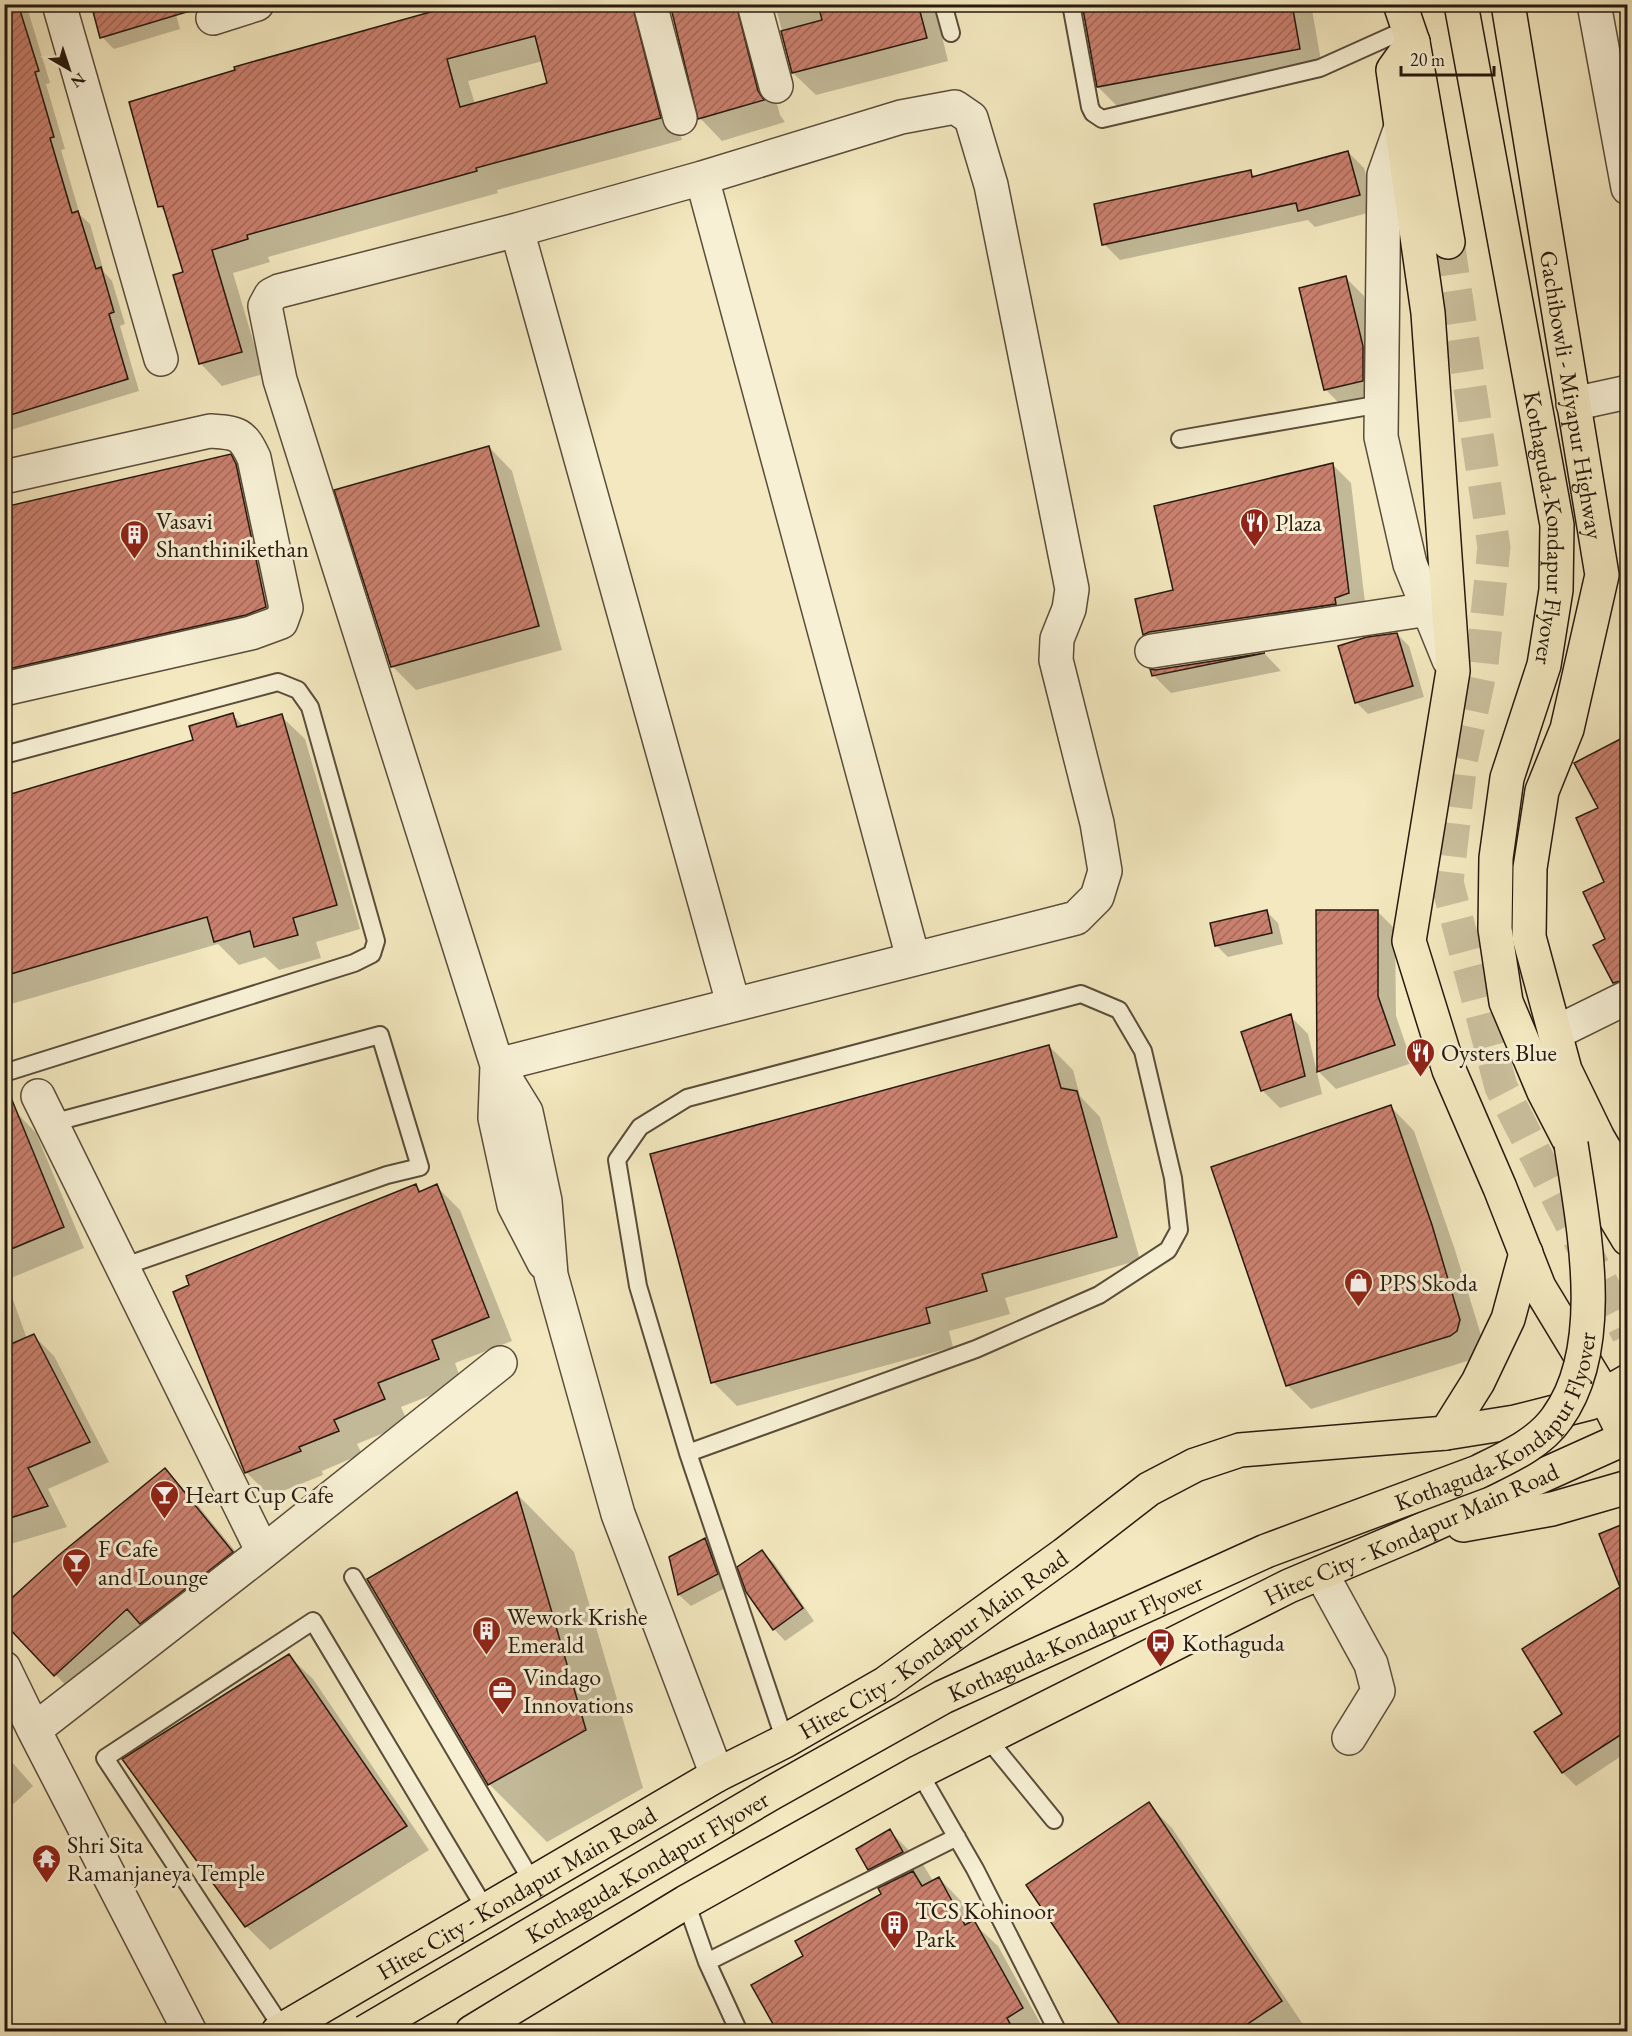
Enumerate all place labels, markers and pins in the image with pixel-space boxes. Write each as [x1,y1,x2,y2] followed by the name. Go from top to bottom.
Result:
[156,505,309,564] place label: Vasavi Shanthinikethan
[1238,506,1270,548] restaurant icon: Plaza
[1275,507,1322,538] place label: Plaza
[119,518,151,560] building icon: Vasavi Shanthinikethan
[1404,1036,1436,1078] restaurant icon: Oysters Blue
[1441,1037,1557,1068] place label: Oysters Blue
[1342,1266,1374,1308] shop icon: PPS Skoda
[1379,1267,1478,1298] place label: PPS Skoda
[148,1478,180,1520] bar icon: Heart Cup Cafe
[185,1479,334,1510] place label: Heart Cup Cafe
[98,1533,208,1592] place label: F Cafe and Lounge
[61,1546,93,1588] bar icon: F Cafe and Lounge
[507,1601,647,1660] place label: Wework Krishe Emerald
[470,1614,502,1656] building icon: Wework Krishe Emerald
[1145,1626,1177,1668] bus stop icon: Kothaguda
[1182,1627,1285,1658] place label: Kothaguda
[523,1661,633,1720] place label: Vindago Innovations
[486,1674,518,1716] office icon: Vindago Innovations
[67,1829,265,1888] place label: Shri Sita Ramanjaneya Temple
[30,1842,62,1884] temple icon: Shri Sita Ramanjaneya Temple
[915,1895,1054,1954] place label: TCS Kohinoor Park
[878,1908,910,1950] building icon: TCS Kohinoor Park

